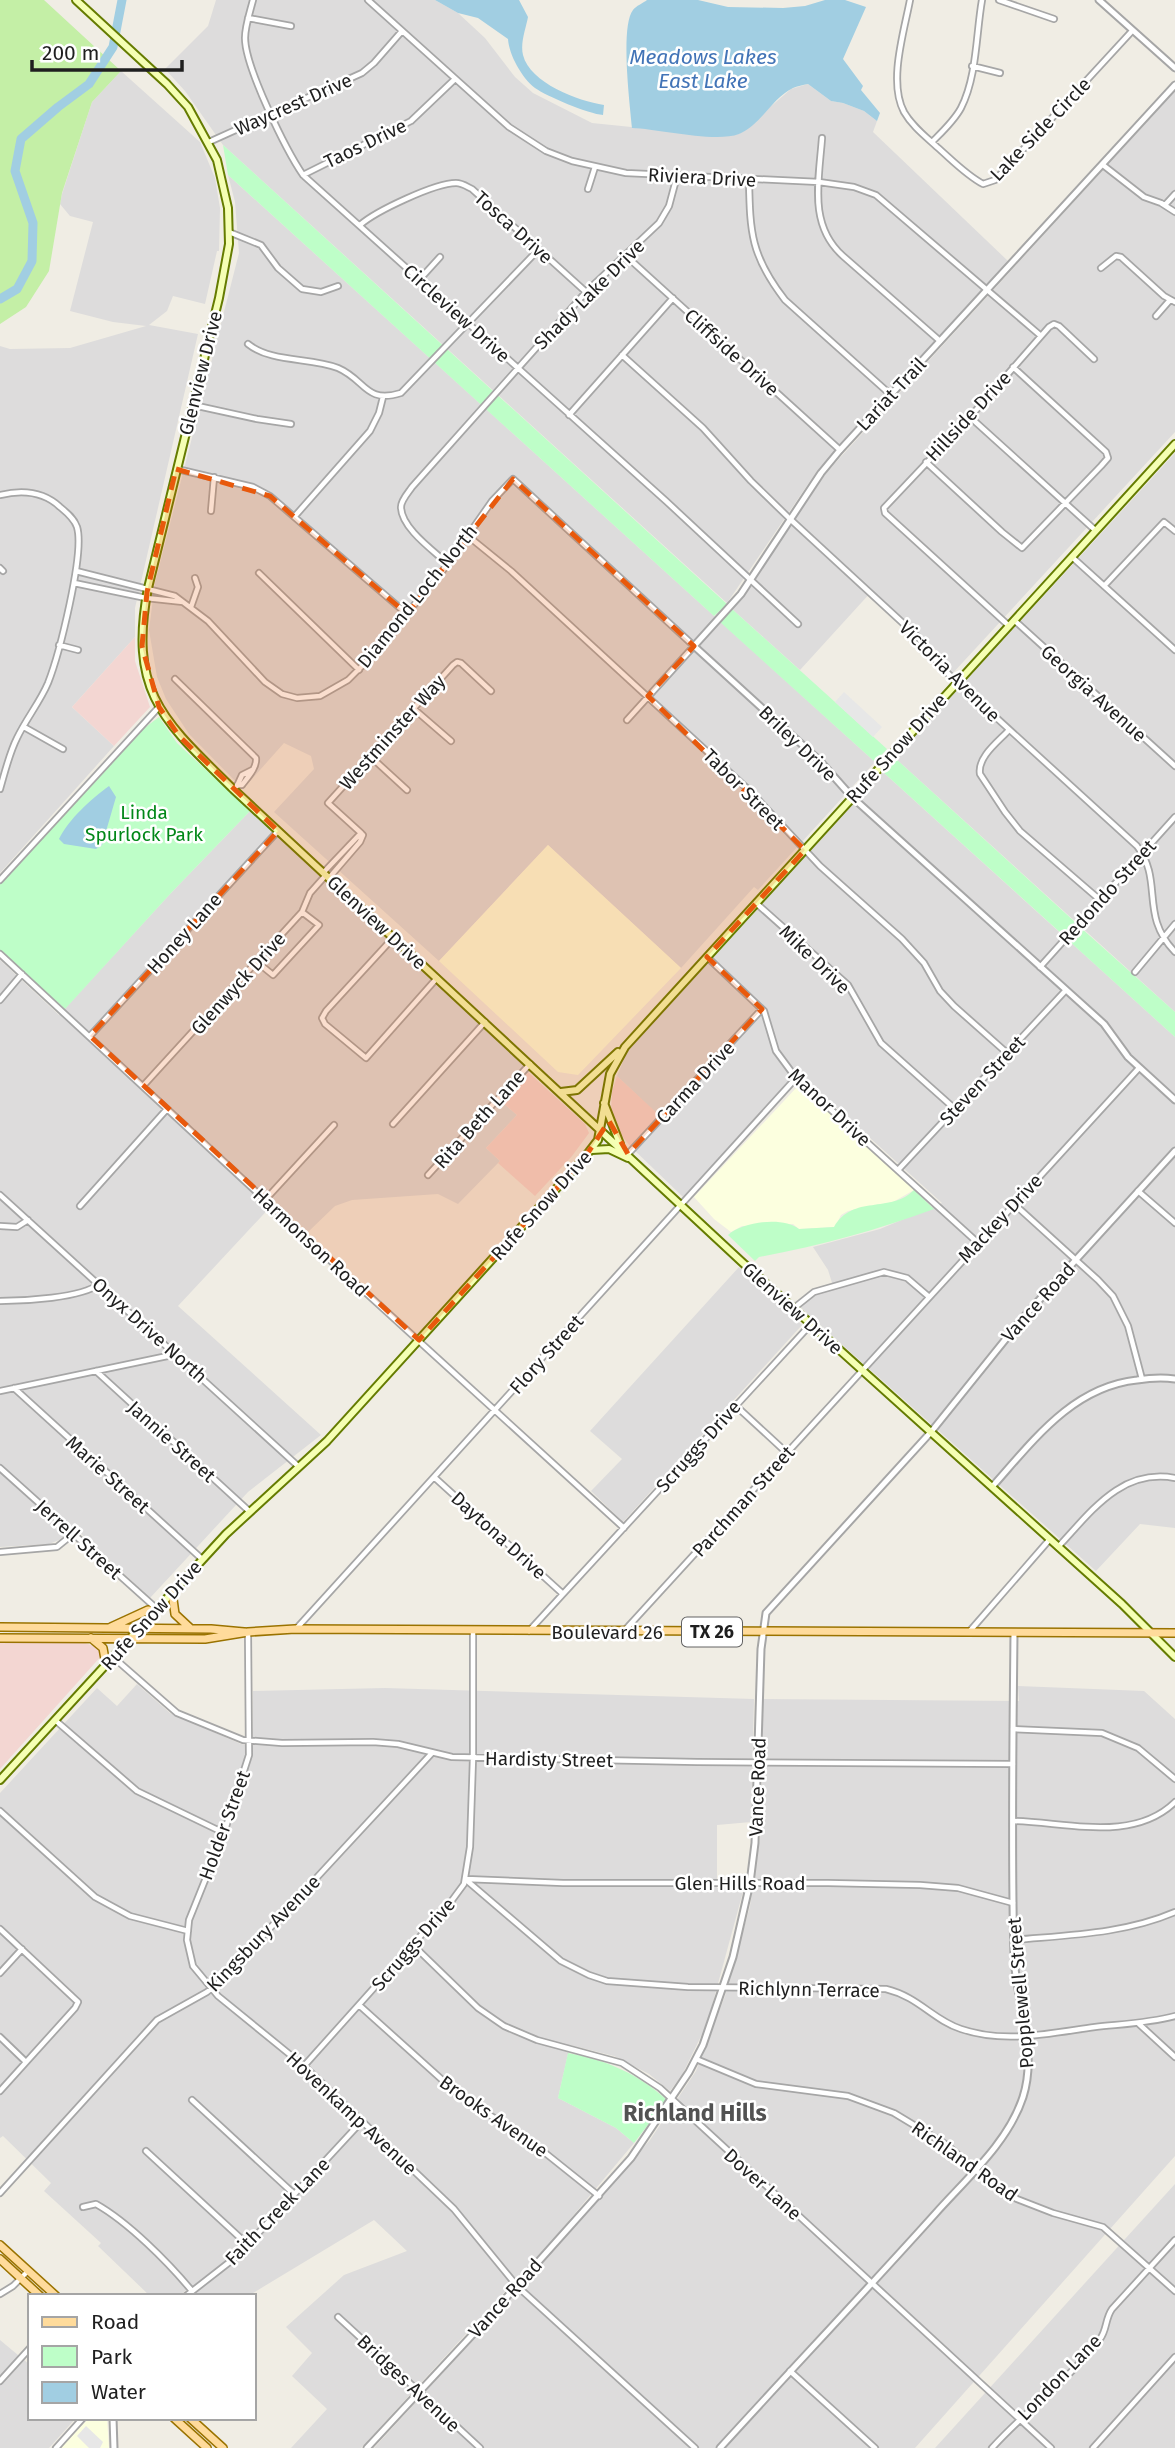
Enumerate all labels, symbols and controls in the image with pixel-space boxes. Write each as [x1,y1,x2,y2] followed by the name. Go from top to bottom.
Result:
[32,28,182,72] scale bar
[42,40,99,66] text: 200 m
[629,44,777,94] water label: Meadows Lakes East Lake
[231,68,355,141] street label: Waycrest Drive
[985,73,1095,186] street label: Lake Side Circle
[320,114,410,173] street label: Taos Drive
[647,163,757,192] street label: Riviera Drive
[470,186,558,269] street label: Tosca Drive
[529,234,649,354] street label: Shady Lake Drive
[398,259,515,367] street label: Circleview Drive
[680,304,784,401] street label: Cliffside Drive
[174,309,227,438] street label: Glenview Drive
[852,353,931,436] street label: Lariat Trail
[921,366,1016,466] street label: Hillside Drive
[353,520,482,673] street label: Diamond Loch North
[894,616,1005,727] street label: Victoria Avenue
[1036,640,1151,747] street label: Georgia Avenue
[335,670,451,795] street label: Westminster Way
[841,689,952,808] street label: Rufe Snow Drive
[754,701,841,786] street label: Briley Drive
[698,744,789,835] street label: Tabor Street
[85,801,203,846] park label: Linda Spurlock Park
[1054,835,1161,950] street label: Redondo Street
[322,871,431,974] street label: Glenview Drive
[142,888,227,979] street label: Honey Lane
[774,920,855,999] street label: Mike Drive
[186,927,290,1039] street label: Glenwyck Drive
[935,1031,1030,1130] street label: Steven Street
[651,1036,739,1128] street label: Carma Drive
[784,1063,876,1151] street label: Manor Drive
[429,1065,530,1173] street label: Rita Beth Lane
[486,1146,597,1265] street label: Rufe Snow Drive
[953,1169,1047,1267] street label: Mackey Drive
[248,1183,373,1302] street label: Harmonson Road
[738,1257,848,1359] street label: Glenview Drive
[997,1258,1080,1347] street label: Vance Road
[87,1273,212,1388] street label: Onyx Drive North
[505,1310,588,1399] street label: Flory Street
[123,1396,221,1487] street label: Jannie Street
[651,1396,746,1497] street label: Scruggs Drive
[61,1431,154,1518] street label: Marie Street
[687,1441,799,1562] street label: Parchman Street
[446,1487,551,1584] street label: Daytona Drive
[31,1495,127,1584] street label: Jerrell Street
[96,1556,207,1675] street label: Rufe Snow Drive
[682,1618,742,1646] road number: TX 26
[551,1621,663,1644] street label: Boulevard 26
[744,1737,771,1837] street label: Vance Road
[485,1747,613,1772] street label: Hardisty Street
[194,1767,255,1883] street label: Holder Street
[202,1870,325,1997] street label: Kingsbury Avenue
[674,1872,806,1895] street label: Glen Hills Road
[367,1893,460,1996] street label: Scruggs Drive
[1002,1916,1039,2070] street label: Popplewell Street
[738,1977,880,2002] street label: Richlynn Terrace
[282,2047,422,2180] street label: Hovenkamp Avenue
[435,2071,552,2162] street label: Brooks Avenue
[623,2099,767,2127] district label: Richland Hills
[907,2116,1022,2206] street label: Richland Road
[719,2144,806,2225] street label: Dover Lane
[220,2153,334,2270] street label: Faith Creek Lane
[464,2254,547,2343] street label: Vance Road
[28,2294,256,2420] legend
[91,2309,139,2335] text: Road
[1013,2329,1106,2425] street label: London Lane
[352,2330,465,2437] street label: Bridges Avenue
[91,2344,133,2370] text: Park
[91,2379,146,2405] text: Water

